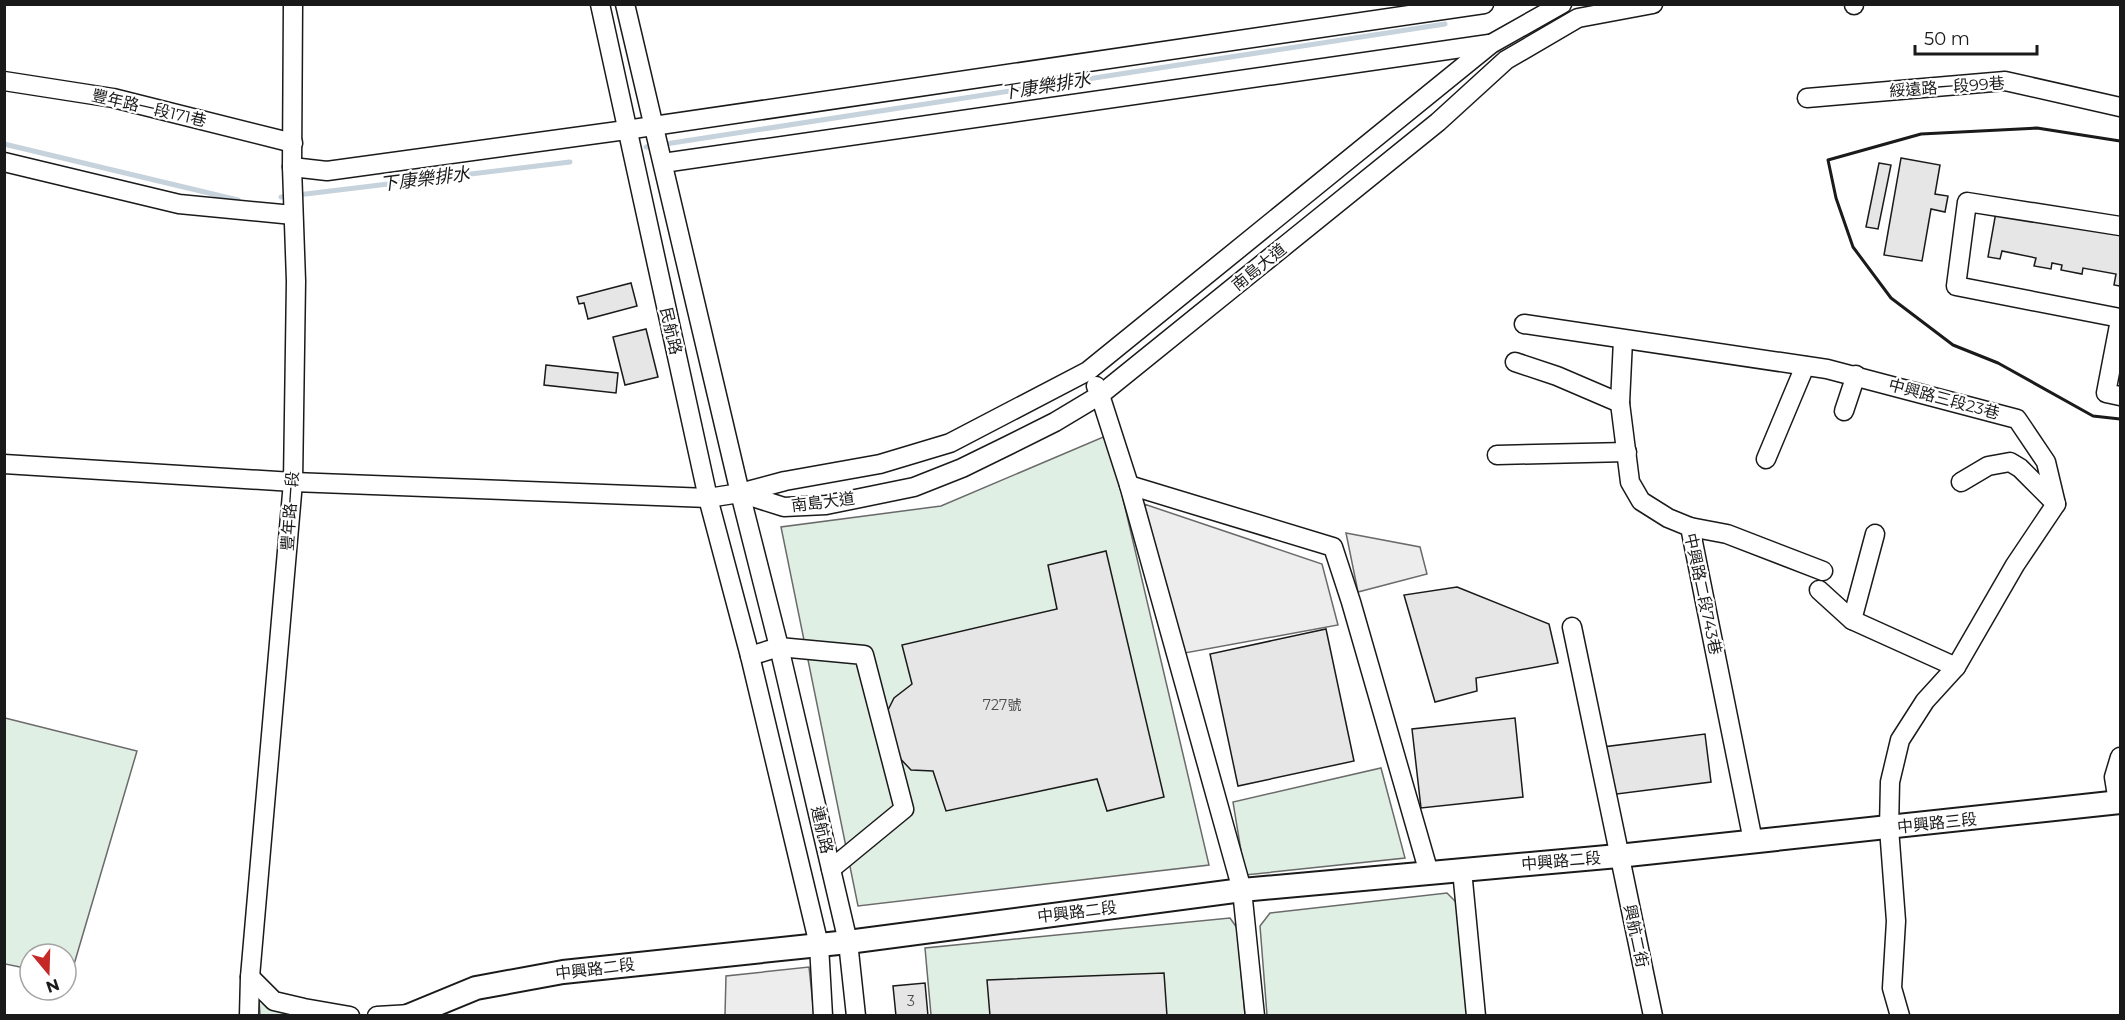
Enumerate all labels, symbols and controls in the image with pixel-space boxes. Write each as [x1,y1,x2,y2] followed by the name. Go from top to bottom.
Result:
[1915,18,2036,56] scale bar
[1924,28,1970,50] text: 50 m
[1000,68,1093,104] water label: 下康樂排水
[1889,73,2005,101] street label: 綏遠路一段99巷
[90,86,208,130] street label: 豐年路一段171巷
[379,162,472,195] water label: 下康樂排水
[1228,239,1290,295] street label: 南島大道
[656,305,686,357] street label: 民航路
[1886,375,2002,423] street label: 中興路三段23巷
[278,470,302,552] street label: 豐年路一段
[790,489,856,515] street label: 南島大道
[1681,532,1725,656] street label: 中興路二段743巷
[983,696,1021,714] house number: 727號
[807,804,837,856] street label: 連航路
[1896,809,1978,837] street label: 中興路三段
[1520,848,1602,874] street label: 中興路二段
[1036,898,1118,926] street label: 中興路二段
[1620,903,1652,969] street label: 興航二街
[18,942,78,1002] north arrow
[554,955,636,983] street label: 中興路二段
[44,975,62,997] text: N
[907,992,915,1010] house number: 3

